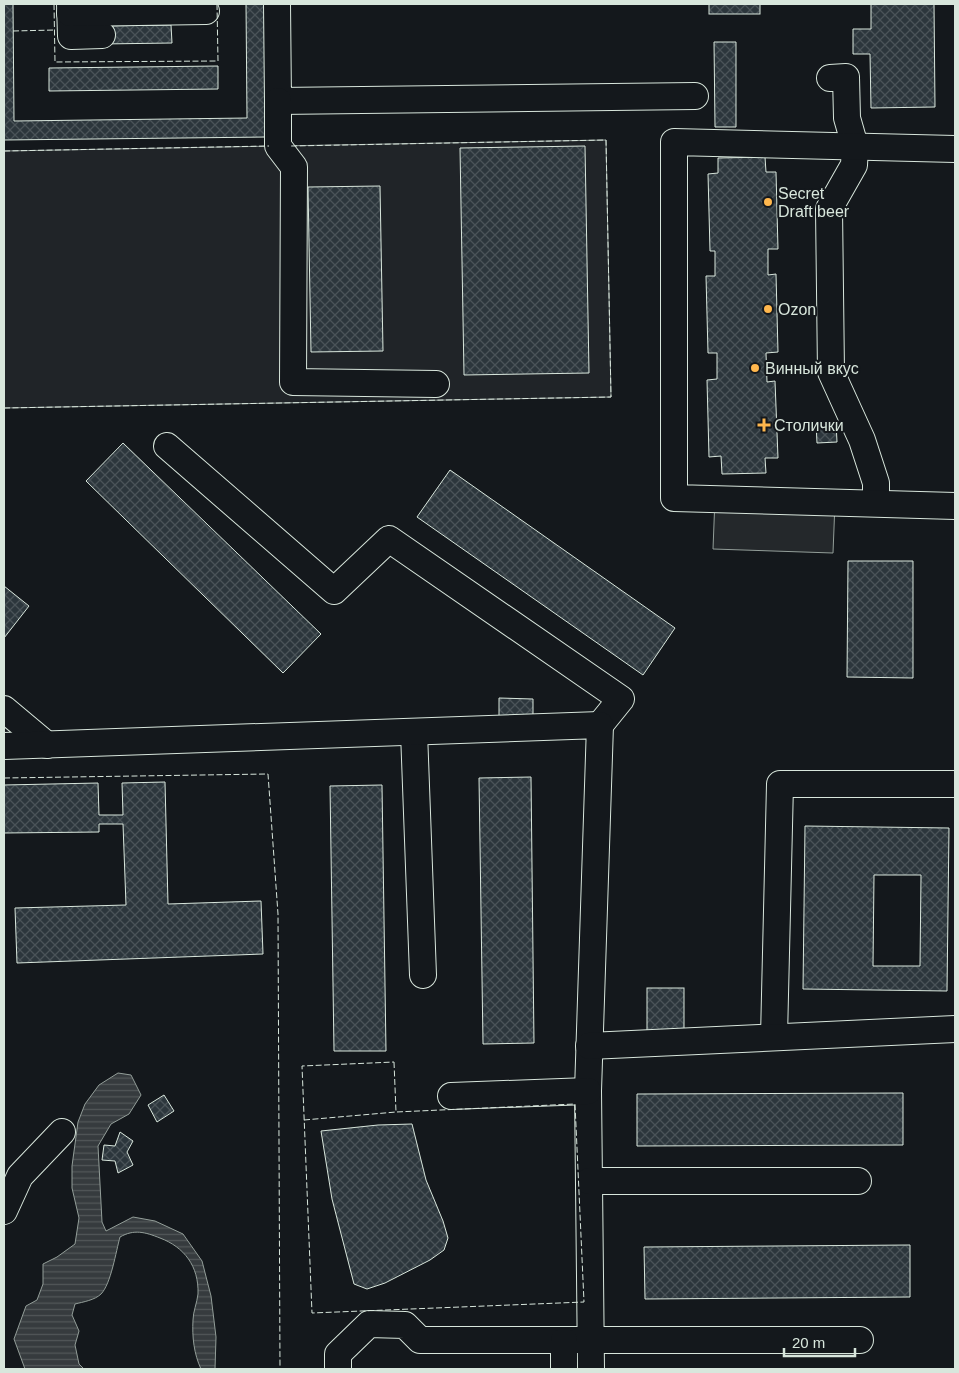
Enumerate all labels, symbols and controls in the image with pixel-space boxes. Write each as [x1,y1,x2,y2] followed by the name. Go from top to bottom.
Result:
[778,185,850,220] place label: Secret Draft beer
[762,196,774,208] marker: Secret Draft beer
[778,301,816,318] place label: Ozon
[762,303,774,315] marker: Ozon
[765,360,859,377] place label: Винный вкус
[749,362,761,374] marker: Винный вкус
[774,417,844,434] place label: Столички
[758,419,770,431] marker: Столички
[784,1326,855,1358] scale bar
[792,1334,825,1351] text: 20 m

